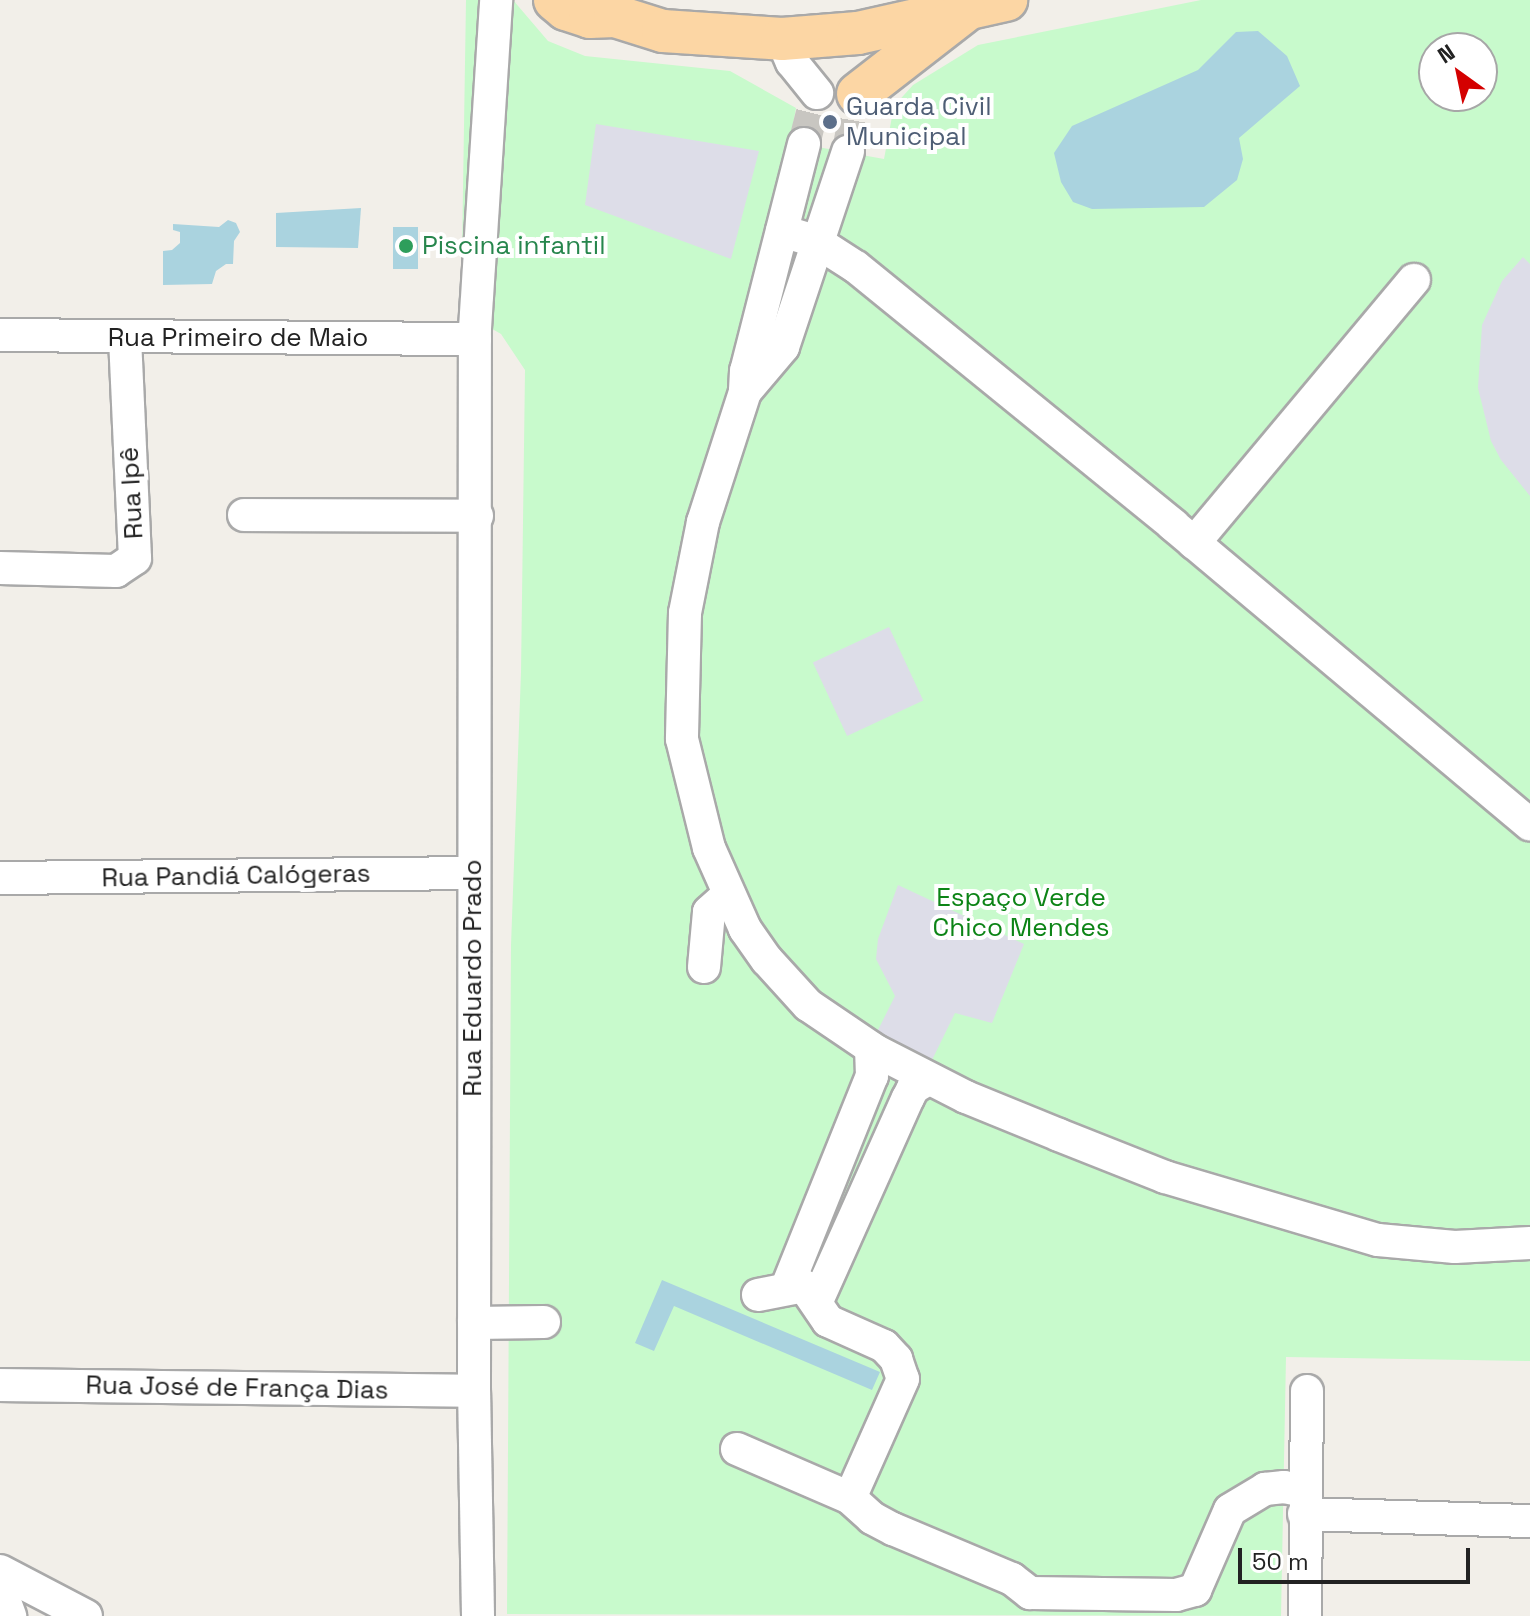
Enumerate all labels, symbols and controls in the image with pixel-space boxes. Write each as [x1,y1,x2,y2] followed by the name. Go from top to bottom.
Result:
[1418,32,1498,112] north arrow
[1432,38,1460,69] text: N
[846,91,992,152] place label: Guarda Civil Municipal
[821,113,839,131] marker: Guarda Civil Municipal
[422,230,606,262] place label: Piscina infantil
[397,237,415,255] marker: Piscina infantil
[108,322,368,354] street label: Rua Primeiro de Maio
[114,446,150,540] street label: Rua Ipê
[101,858,371,894] street label: Rua Pandiá Calógeras
[457,859,489,1097] street label: Rua Eduardo Prado
[933,882,1109,944] park label: Espaço Verde Chico Mendes
[85,1370,389,1406] street label: Rua José de França Dias
[1242,1532,1474,1582] scale bar
[1252,1546,1309,1577] text: 50 m

